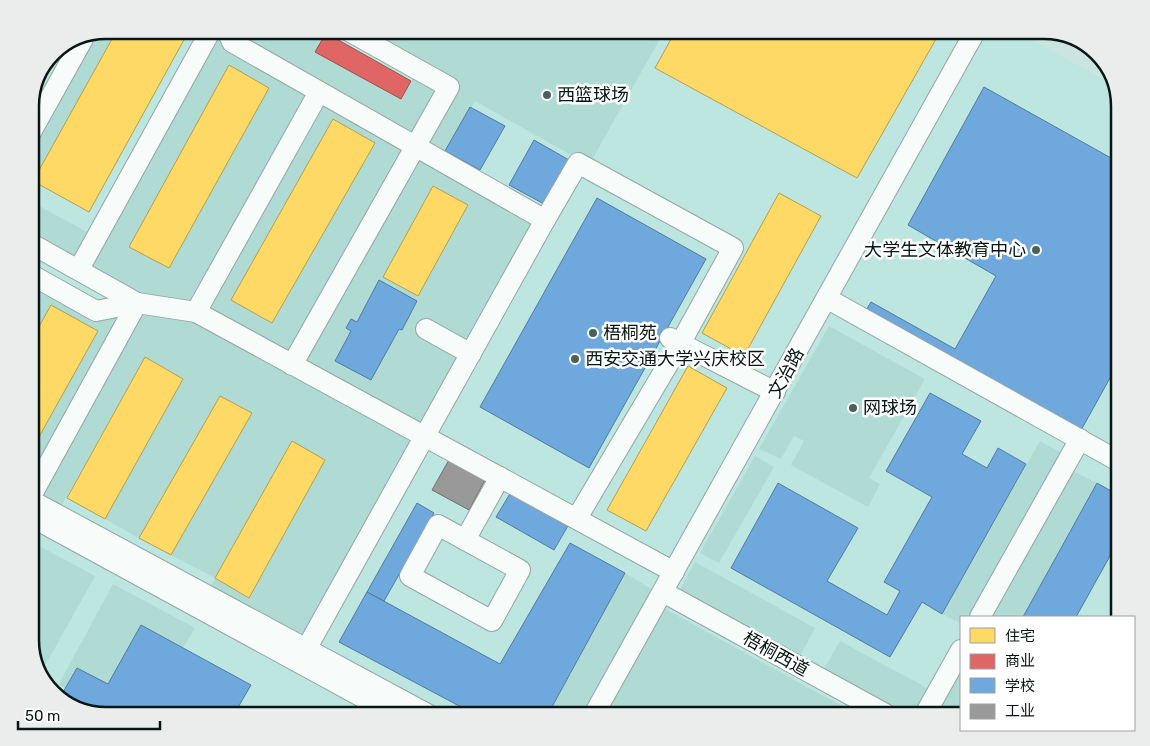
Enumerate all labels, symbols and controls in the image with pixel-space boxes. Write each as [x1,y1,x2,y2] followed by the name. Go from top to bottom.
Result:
[557,84,629,106] place label: 西篮球场
[541,89,553,101] marker: 西篮球场
[864,239,1026,261] place label: 大学生文体教育中心
[1030,244,1042,256] marker: 大学生文体教育中心
[603,322,657,344] place label: 梧桐苑
[587,327,599,339] marker: 梧桐苑
[763,344,809,402] street label: 文治路
[585,348,765,370] place label: 西安交通大学兴庆校区
[569,353,581,365] marker: 西安交通大学兴庆校区
[863,397,917,419] place label: 网球场
[847,402,859,414] marker: 网球场
[960,616,1135,731] legend
[739,627,813,681] street label: 梧桐西道
[1005,627,1035,645] text: 住宅
[1005,652,1035,670] text: 商业
[1005,677,1035,695] text: 学校
[18,698,160,730] scale bar
[1005,702,1035,720] text: 工业
[25,707,60,725] text: 50 m

